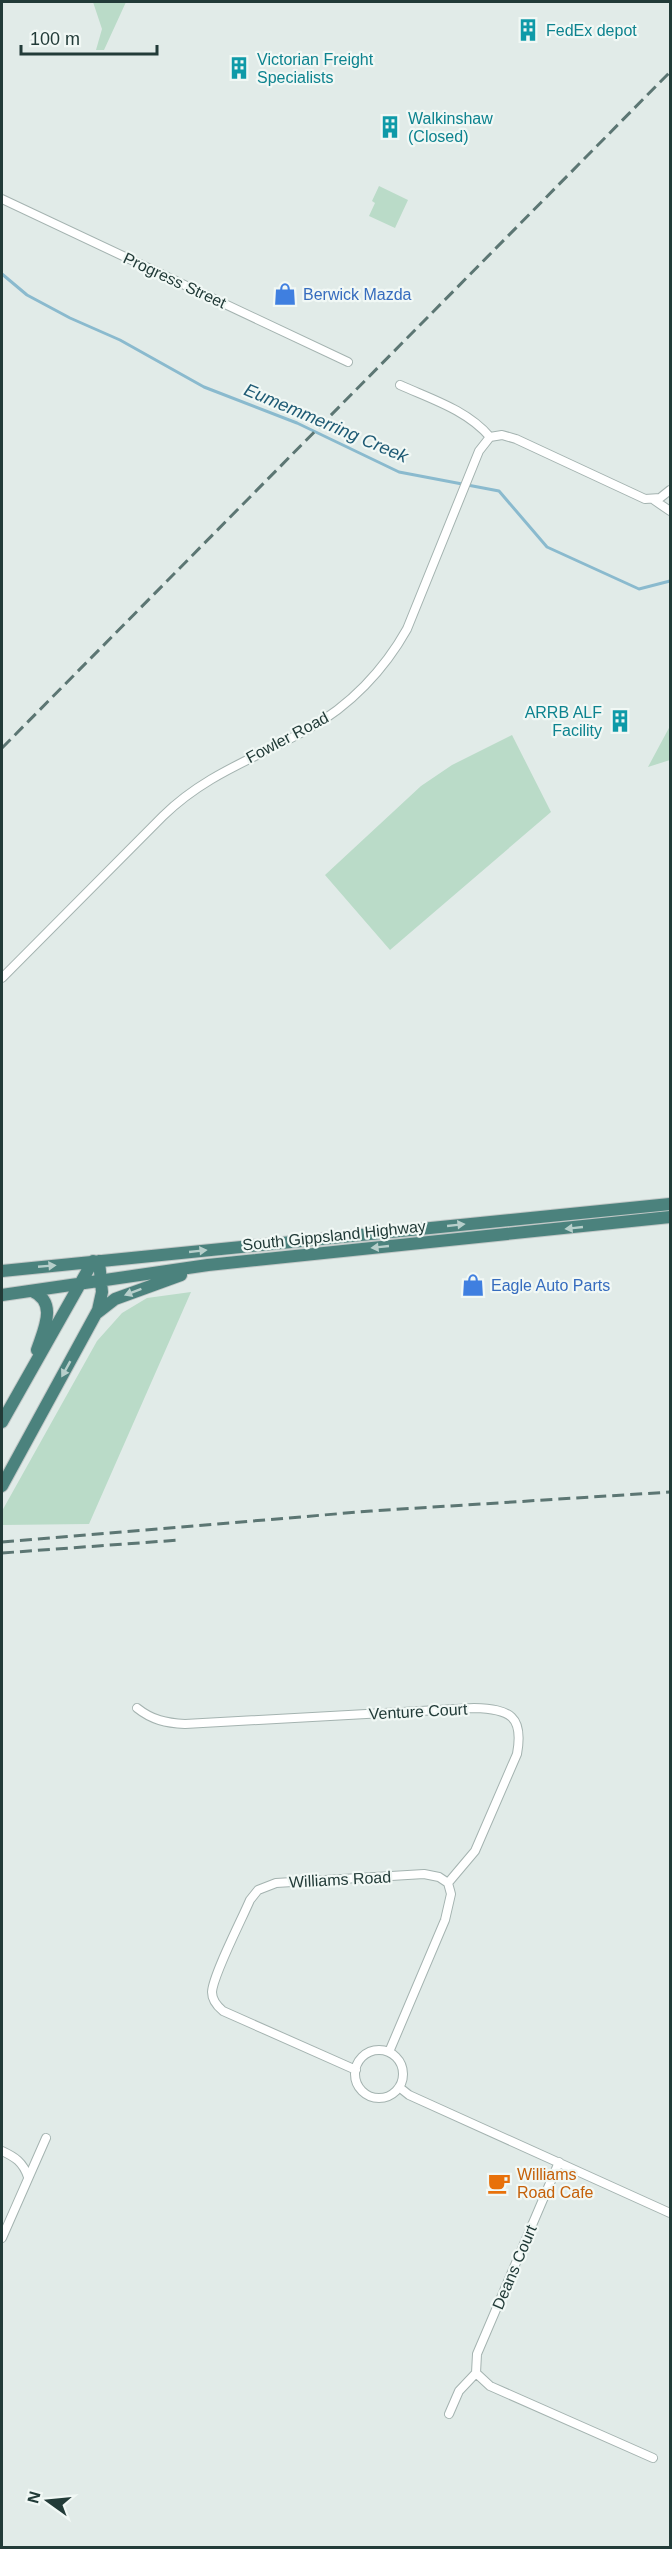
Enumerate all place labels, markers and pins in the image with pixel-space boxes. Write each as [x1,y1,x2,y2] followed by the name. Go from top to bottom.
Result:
[515,17,541,43] building icon: FedEx depot
[546,22,637,39] place label: FedEx depot
[257,51,374,86] place label: Victorian Freight Specialists
[226,55,252,81] building icon: Victorian Freight Specialists
[408,110,493,145] place label: Walkinshaw (Closed)
[377,114,403,140] building icon: Walkinshaw (Closed)
[272,281,298,307] shop icon: Berwick Mazda
[303,286,412,303] place label: Berwick Mazda
[525,704,602,739] place label: ARRB ALF Facility
[607,708,633,734] building icon: ARRB ALF Facility
[460,1272,486,1298] shop icon: Eagle Auto Parts
[491,1277,610,1294] place label: Eagle Auto Parts
[517,2166,594,2201] place label: Williams Road Cafe
[486,2170,512,2196] cafe icon: Williams Road Cafe

